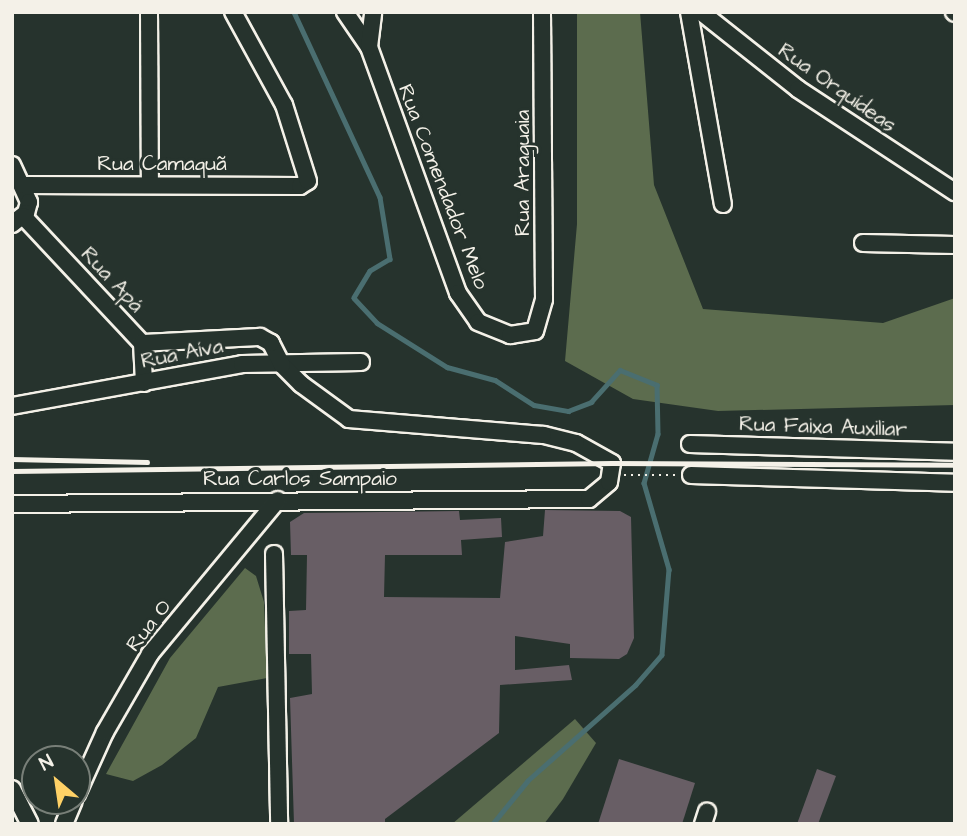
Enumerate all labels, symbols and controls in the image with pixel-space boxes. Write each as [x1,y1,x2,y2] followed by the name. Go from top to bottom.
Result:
[773,38,901,138] street label: Rua Orquídeas
[392,81,494,293] street label: Rua Comendador Melo
[510,110,536,236] street label: Rua Araguaia
[97,151,227,177] street label: Rua Camaquã
[75,242,149,318] street label: Rua Apá
[139,334,225,374] street label: Rua Aíva
[739,411,907,443] street label: Rua Faixa Auxiliar
[203,466,397,492] street label: Rua Carlos Sampaio
[121,595,177,657] street label: Rua O
[21,745,91,815] north arrow
[35,748,58,778] text: N

